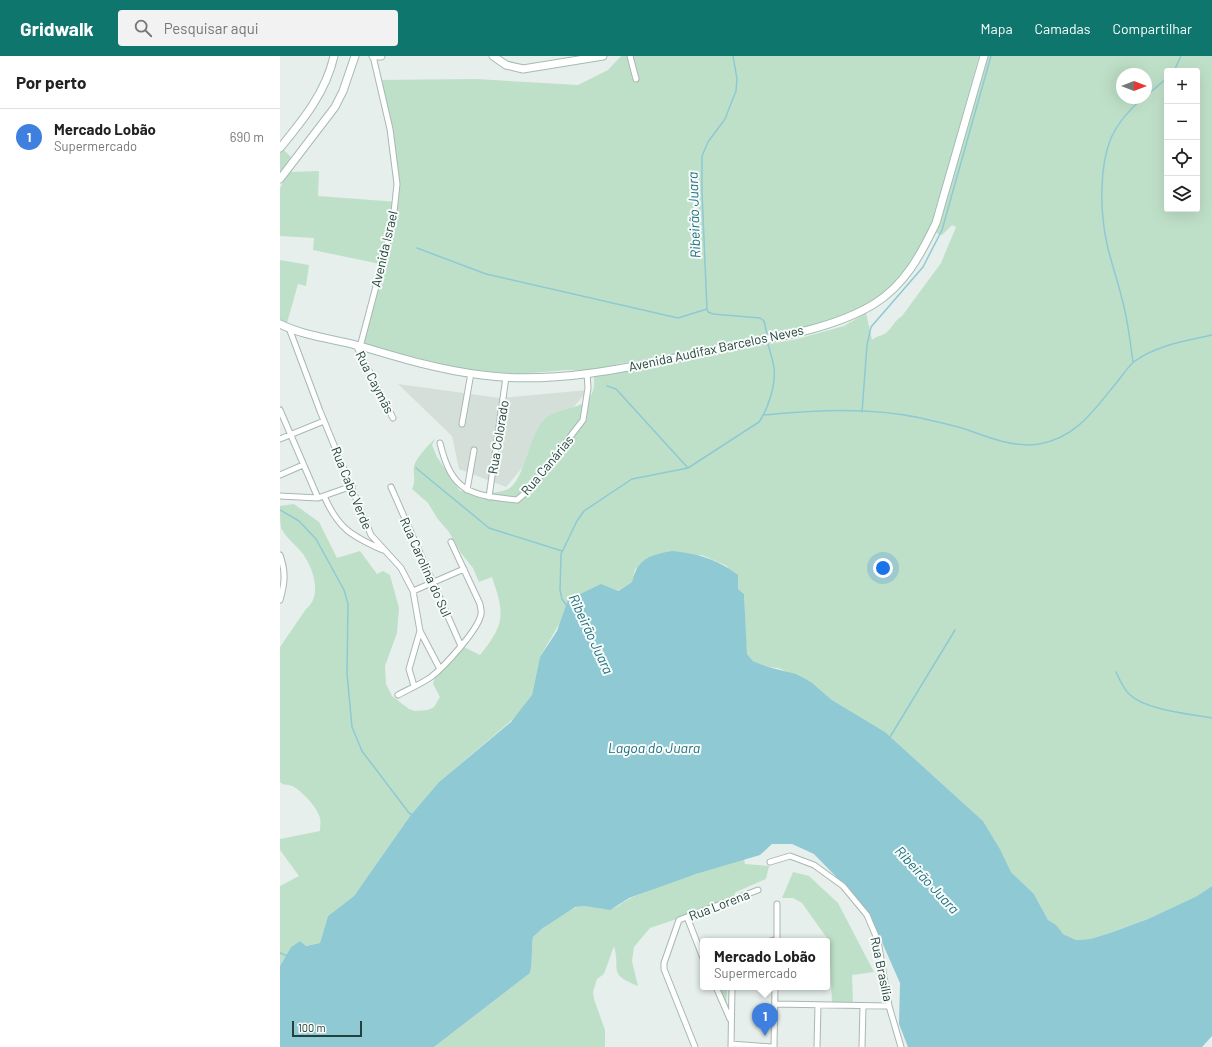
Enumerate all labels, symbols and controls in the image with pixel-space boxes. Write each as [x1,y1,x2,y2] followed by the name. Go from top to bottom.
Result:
[118,10,398,46] search box
[20,17,94,40] text: Gridwalk
[132,17,154,39] icon: search
[164,19,259,37] text: Pesquisar aqui
[981,20,1013,37] text: Mapa
[1035,20,1090,37] text: Camadas
[1112,20,1192,37] text: Compartilhar
[1116,68,1152,104] north arrow
[1164,68,1200,212] map controls
[1164,68,1200,104] button: +
[16,72,86,92] text: Por perto
[1164,104,1200,140] button: −
[54,120,156,138] text: Mercado Lobão
[27,129,31,145] text: 1
[230,129,264,145] text: 690 m
[54,138,137,154] text: Supermercado
[1164,140,1200,176] button: locate
[683,172,704,258] water label: Ribeirão Juara
[1164,176,1200,212] button: layers
[367,209,401,289] street label: Avenida Israel
[627,322,805,374] street label: Avenida Audifax Barcelos Neves
[352,348,398,416] street label: Rua Caymãs
[484,399,512,475] street label: Rua Colorado
[517,432,577,498] street label: Rua Canárias
[328,444,376,532] street label: Rua Cabo Verde
[397,515,455,619] street label: Rua Carolina do Sul
[873,558,893,578] your location
[565,591,617,677] water label: Ribeirão Juara
[608,739,700,756] water label: Lagoa do Juara
[892,842,963,917] water label: Ribeirão Juara
[686,886,752,924] street label: Rua Lorena
[867,935,897,1003] street label: Rua Brasília
[700,938,830,990] popup
[714,947,816,965] text: Mercado Lobão
[714,965,797,981] text: Supermercado
[752,1003,778,1036] pin: 1
[292,1019,362,1038] scale bar
[298,1021,326,1034] text: 100 m

